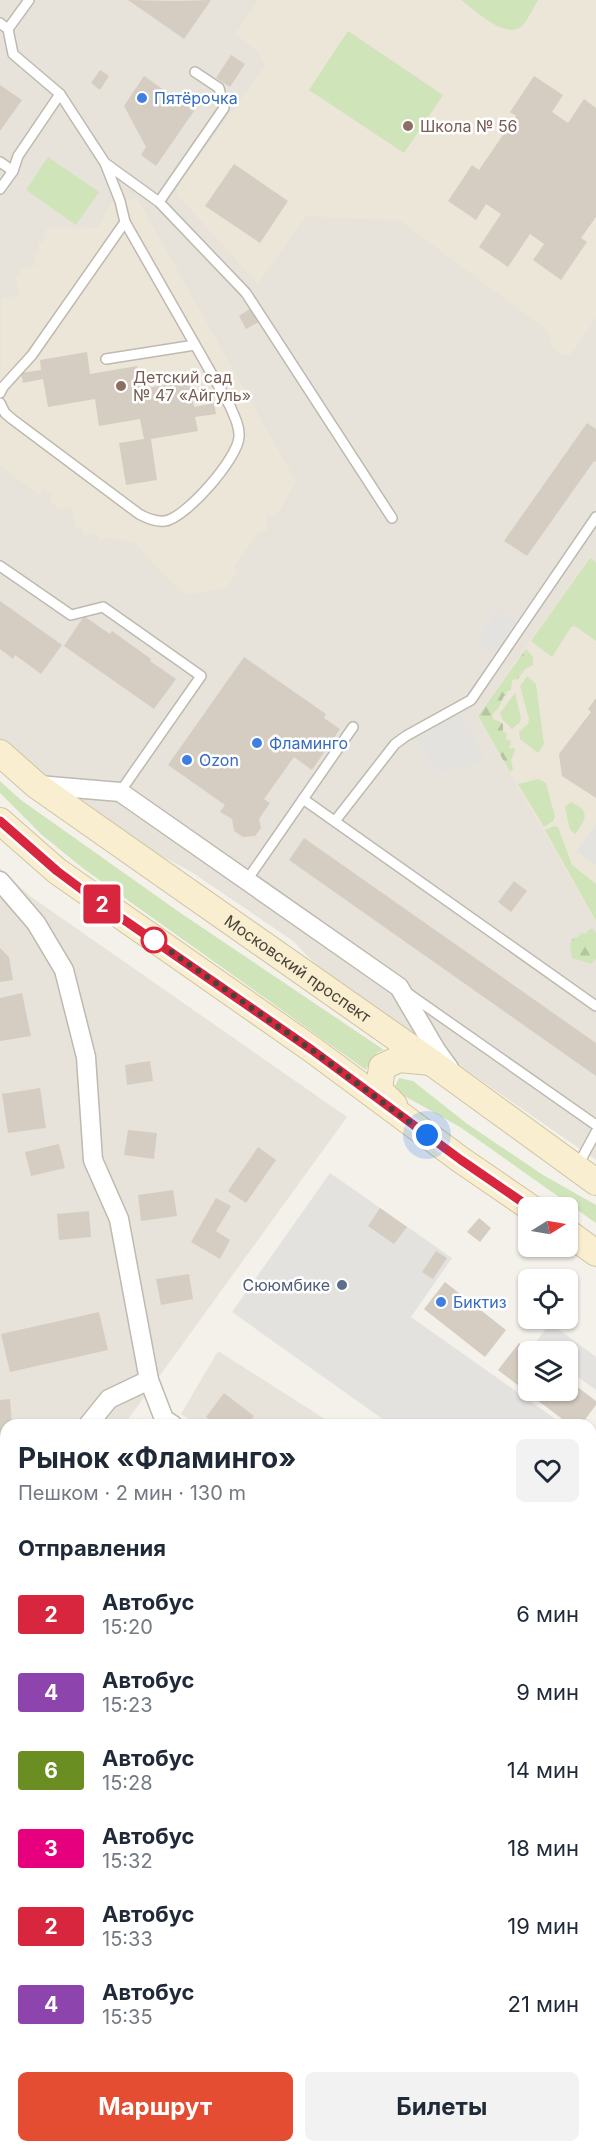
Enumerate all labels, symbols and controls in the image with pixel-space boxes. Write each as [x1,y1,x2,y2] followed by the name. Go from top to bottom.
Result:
[154,88,238,108] place label: Пятёрочка
[135,91,149,105] marker: Пятёрочка
[420,116,518,136] place label: Школа № 56
[401,119,415,133] marker: Школа № 56
[133,367,251,405] place label: Детский сад № 47 «Айгуль»
[114,379,128,393] marker: Детский сад № 47 «Айгуль»
[269,733,348,753] place label: Фламинго
[250,736,264,750] marker: Фламинго
[199,750,239,770] place label: Ozon
[180,753,194,767] marker: Ozon
[82,884,122,924] line badge: 2
[95,892,109,917] text: 2
[221,910,375,1027] street label: Московский проспект
[141,927,167,953] unlabelled marker
[412,1120,442,1150] your location
[518,1197,578,1257] north arrow
[518,1197,578,1401] map controls
[518,1269,578,1329] button: locate
[242,1275,330,1295] place label: Сююмбике
[335,1278,349,1292] marker: Сююмбике
[453,1292,507,1312] place label: Биктиз
[434,1295,448,1309] marker: Биктиз
[518,1341,578,1401] button: layers
[516,1439,579,1502] button: heart
[18,1441,297,1475] text: Рынок «Фламинго»
[18,1481,246,1505] text: Пешком · 2 мин · 130 m
[18,1535,166,1561] text: Отправления
[102,1589,195,1615] text: Автобус
[516,1601,579,1627] text: 6 мин
[44,1602,58,1627] text: 2
[102,1615,153,1639] text: 15:20
[102,1667,195,1693] text: Автобус
[516,1679,579,1705] text: 9 мин
[44,1680,58,1705] text: 4
[102,1693,153,1717] text: 15:23
[102,1745,195,1771] text: Автобус
[507,1757,579,1783] text: 14 мин
[44,1758,58,1783] text: 6
[102,1771,153,1795] text: 15:28
[102,1823,195,1849] text: Автобус
[507,1835,579,1861] text: 18 мин
[44,1836,58,1861] text: 3
[102,1849,153,1873] text: 15:32
[102,1901,195,1927] text: Автобус
[507,1913,579,1939] text: 19 мин
[44,1914,58,1939] text: 2
[102,1927,153,1951] text: 15:33
[102,1979,195,2005] text: Автобус
[507,1991,579,2017] text: 21 мин
[44,1992,58,2017] text: 4
[102,2005,153,2029] text: 15:35
[18,2072,293,2141] button: Маршрут
[305,2072,579,2141] button: Билеты

